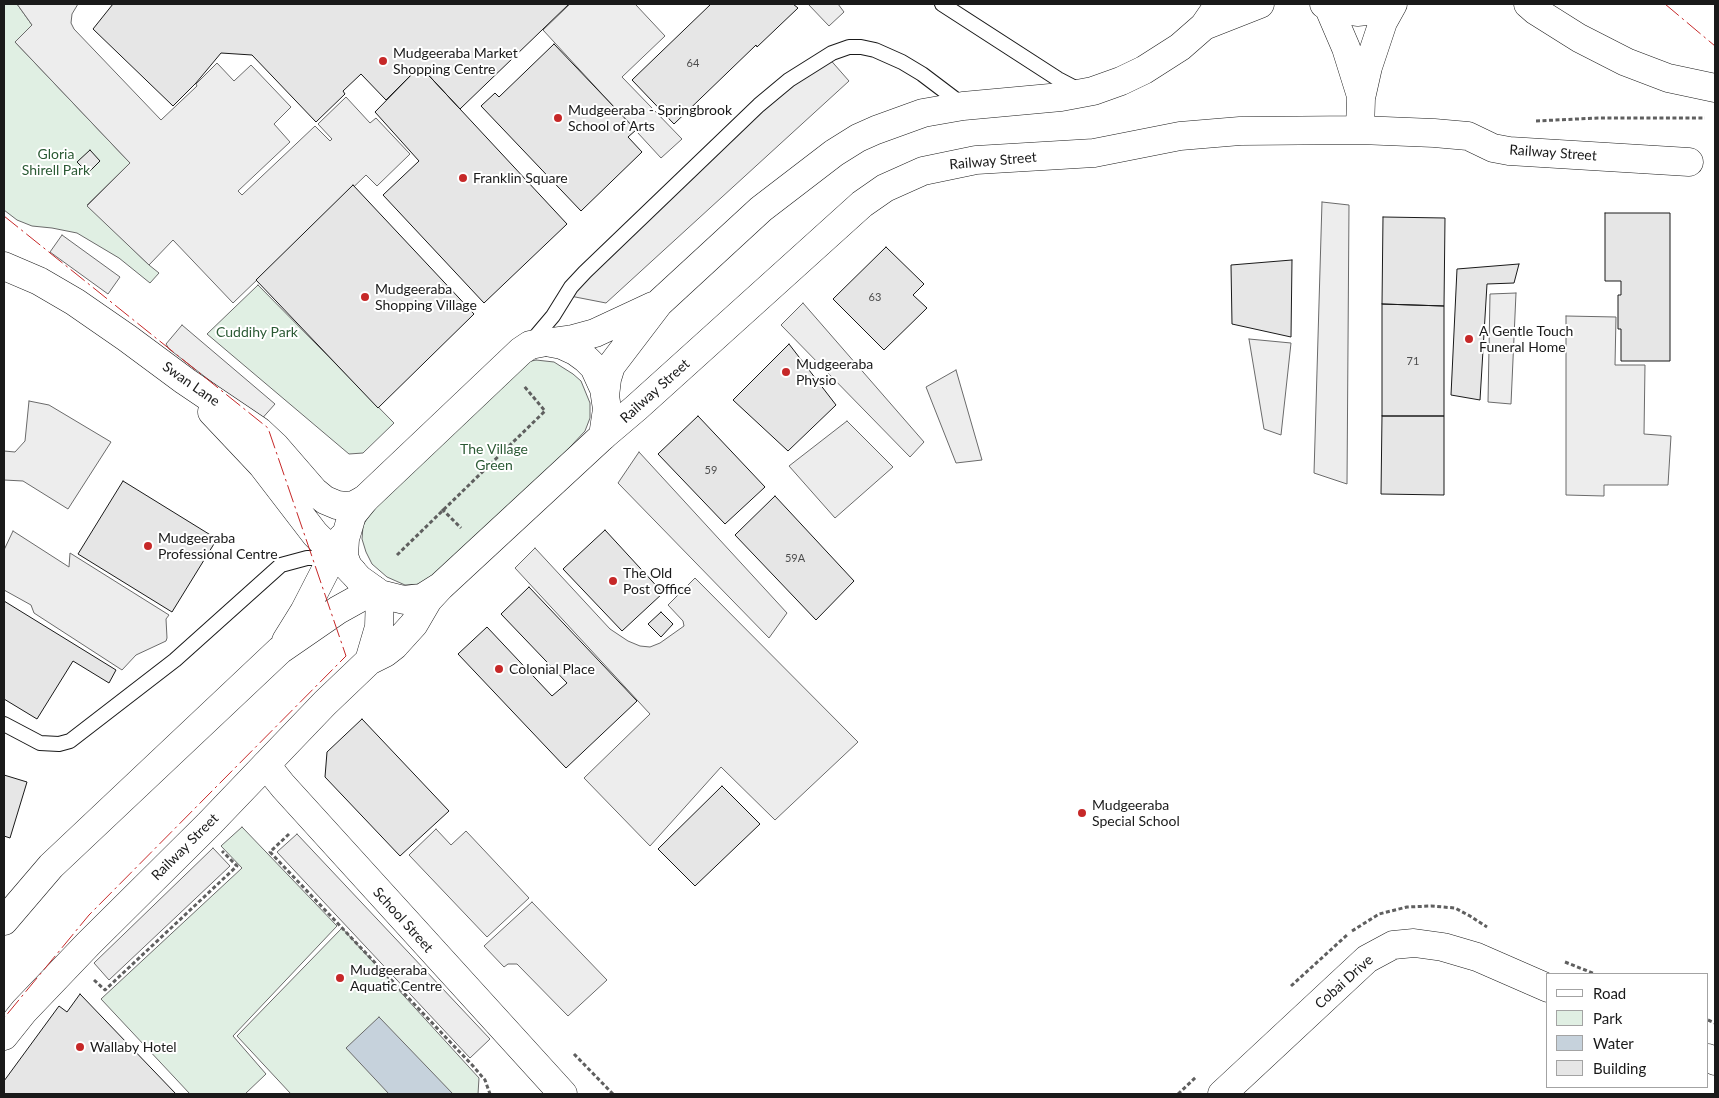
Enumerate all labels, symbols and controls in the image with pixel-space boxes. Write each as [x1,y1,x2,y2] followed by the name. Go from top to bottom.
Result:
[393,45,518,78] place label: Mudgeeraba Market Shopping Centre
[377,55,389,67] marker: Mudgeeraba Market Shopping Centre
[687,56,699,70] house number: 64
[568,102,732,134] place label: Mudgeeraba - Springbrook School of Arts
[552,112,564,124] marker: Mudgeeraba - Springbrook School of Arts
[1509,142,1597,164] street label: Railway Street
[22,146,90,178] park label: Gloria Shirell Park
[949,149,1037,173] street label: Railway Street
[473,170,568,186] place label: Franklin Square
[457,172,469,184] marker: Franklin Square
[375,281,477,314] place label: Mudgeeraba Shopping Village
[869,290,881,304] house number: 63
[359,291,371,303] marker: Mudgeeraba Shopping Village
[1479,323,1573,356] place label: A Gentle Touch Funeral Home
[216,324,298,340] park label: Cuddihy Park
[1463,333,1475,345] marker: A Gentle Touch Funeral Home
[1407,354,1419,368] house number: 71
[617,355,693,427] street label: Railway Street
[796,356,873,388] place label: Mudgeeraba Physio
[159,358,223,410] street label: Swan Lane
[780,366,792,378] marker: Mudgeeraba Physio
[460,441,528,474] park label: The Village Green
[705,463,717,477] house number: 59
[158,530,278,562] place label: Mudgeeraba Professional Centre
[142,540,154,552] marker: Mudgeeraba Professional Centre
[785,551,805,565] house number: 59A
[623,565,691,598] place label: The Old Post Office
[607,575,619,587] marker: The Old Post Office
[509,661,595,677] place label: Colonial Place
[493,663,505,675] marker: Colonial Place
[1092,797,1180,830] place label: Mudgeeraba Special School
[1076,807,1088,819] marker: Mudgeeraba Special School
[148,810,222,884] street label: Railway Street
[369,884,437,956] street label: School Street
[1312,952,1376,1012] street label: Cobai Drive
[350,962,442,994] place label: Mudgeeraba Aquatic Centre
[334,972,346,984] marker: Mudgeeraba Aquatic Centre
[1546,973,1709,1088] legend
[1593,984,1626,1002] text: Road
[1593,1009,1622,1027] text: Park
[1593,1034,1634,1052] text: Water
[90,1039,177,1055] place label: Wallaby Hotel
[74,1041,86,1053] marker: Wallaby Hotel
[1593,1059,1646,1077] text: Building

